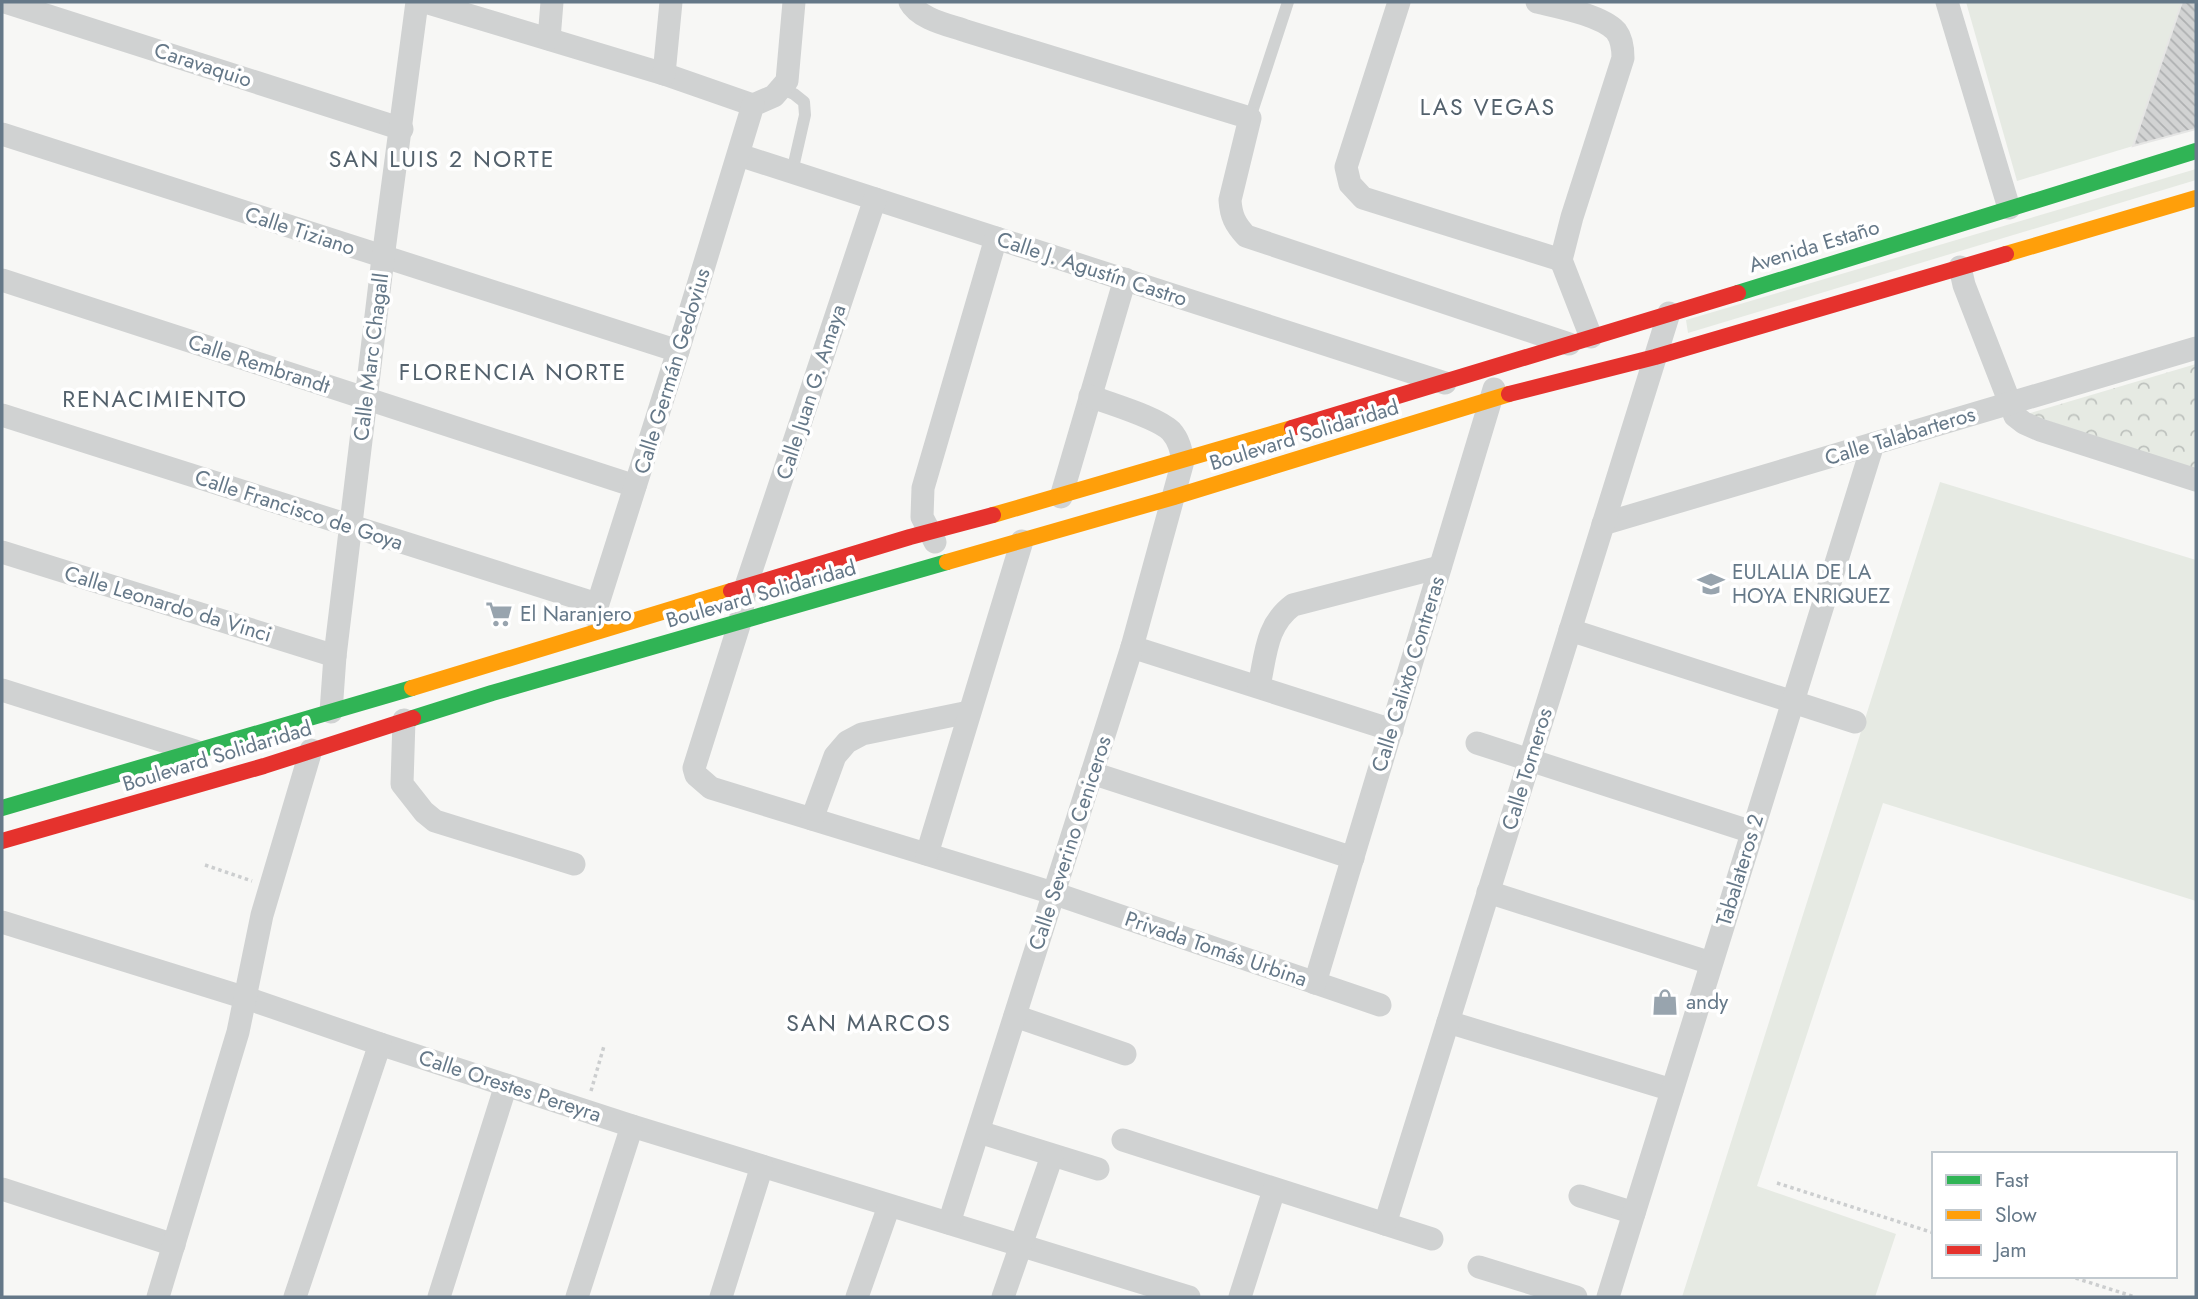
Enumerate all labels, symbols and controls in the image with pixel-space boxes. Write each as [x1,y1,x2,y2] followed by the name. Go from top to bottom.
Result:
[150,35,256,95] street label: Caravaquio
[1420,90,1556,124] district label: LAS VEGAS
[329,142,555,176] district label: SAN LUIS 2 NORTE
[241,199,359,263] street label: Calle Tiziano
[1745,212,1883,280] street label: Avenida Estaño
[993,224,1191,314] street label: Calle J. Agustín Castro
[626,264,718,478] street label: Calle Germán Gedovius
[346,271,396,443] street label: Calle Marc Chagall
[769,301,853,483] street label: Calle Juan G. Amaya
[184,327,334,401] street label: Calle Rembrandt
[399,355,627,389] district label: FLORENCIA NORTE
[62,382,248,416] district label: RENACIMIENTO
[1206,392,1402,478] street label: Boulevard Solidaridad
[1821,399,1979,473] street label: Calle Talabarteros
[191,462,407,558] street label: Calle Francisco de Goya
[662,553,860,635] street label: Boulevard Solidaridad
[1732,557,1891,611] place label: EULALIA DE LA HOYA ENRIQUEZ
[61,558,275,650] street label: Calle Leonardo da Vinci
[1696,569,1726,599] school or university icon: EULALIA DE LA HOYA ENRIQUEZ
[1364,573,1452,775] street label: Calle Calixto Contreras
[484,599,514,629] supermarket icon: El Naranjero
[520,599,632,629] place label: El Naranjero
[1494,704,1560,834] street label: Calle Torneros
[119,713,315,799] street label: Boulevard Solidaridad
[1021,732,1119,954] street label: Calle Severino Ceniceros
[1709,810,1771,930] street label: Tabalateros 2
[1121,904,1311,994] street label: Privada Tomás Urbina
[1650,987,1680,1017] shop icon: andy
[1686,987,1729,1017] place label: andy
[786,1006,952,1040] district label: SAN MARCOS
[415,1042,605,1130] street label: Calle Orestes Pereyra
[1932,1152,2177,1278] legend
[1995,1165,2028,1195] text: Fast
[1995,1200,2037,1230] text: Slow
[1992,1235,2027,1265] text: Jam

